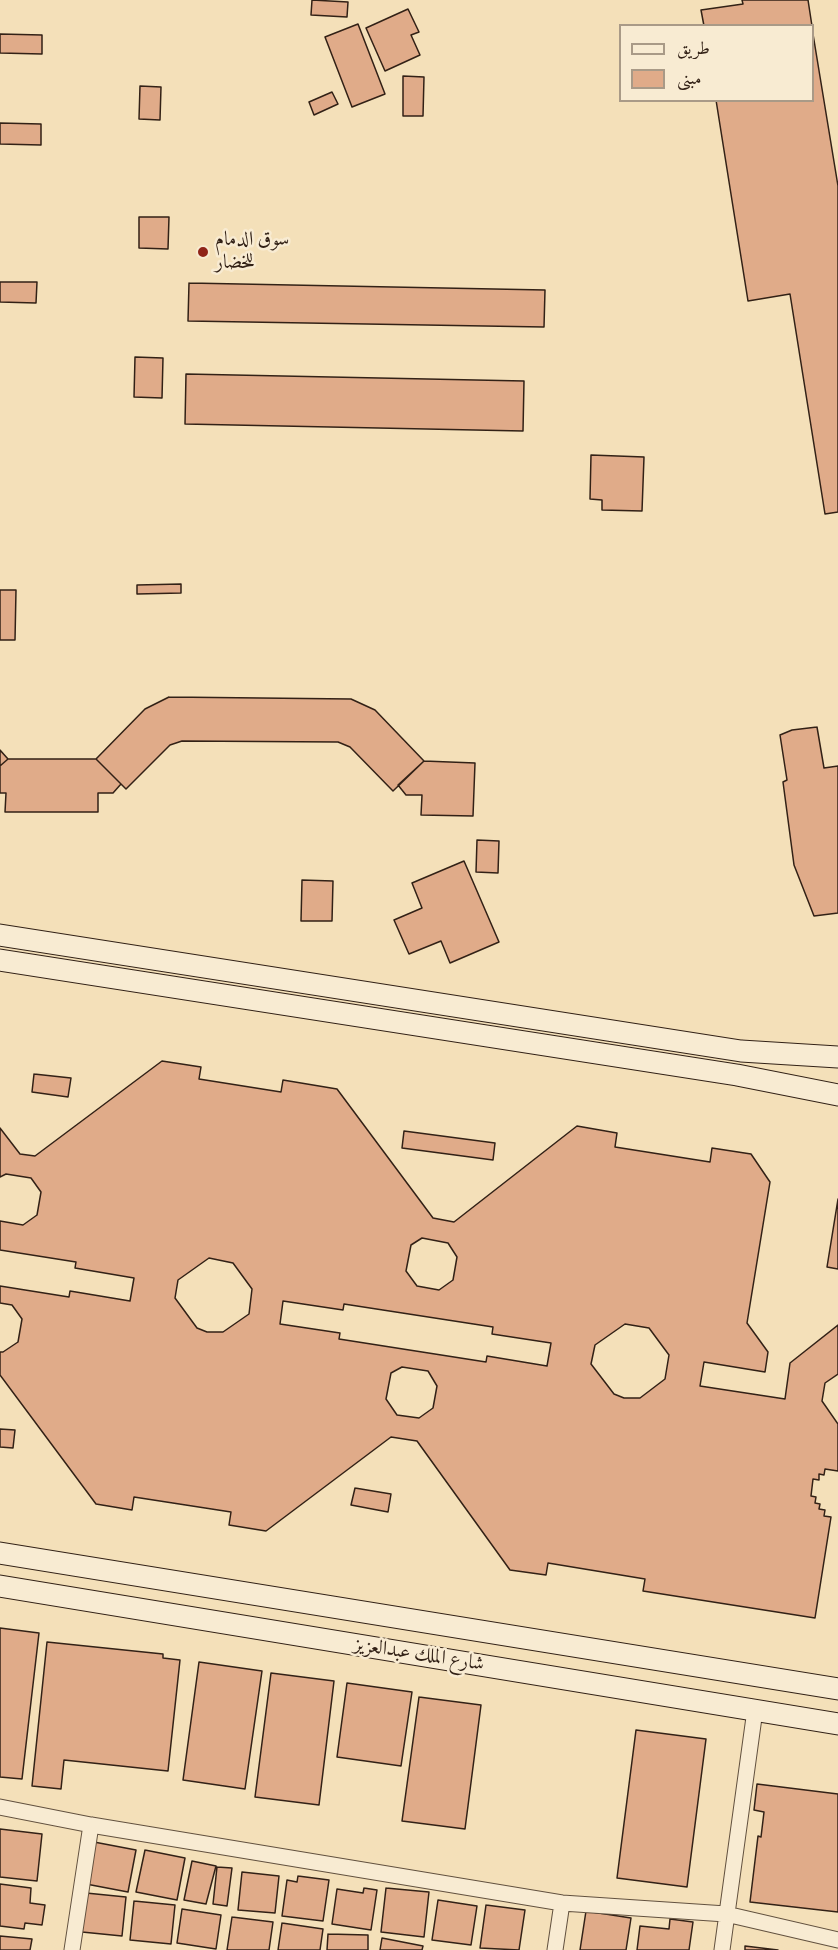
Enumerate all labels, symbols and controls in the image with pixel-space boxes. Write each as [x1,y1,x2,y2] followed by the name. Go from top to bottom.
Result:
[619,24,814,102] legend
[677,37,710,60] text: طريق
[677,67,702,90] text: مبنى
[215,228,289,275] place label: سوق الدمام للخضار
[196,245,210,259] marker: سوق الدمام للخضار
[352,1633,486,1677] street label: شارع الملك عبدالعزيز

